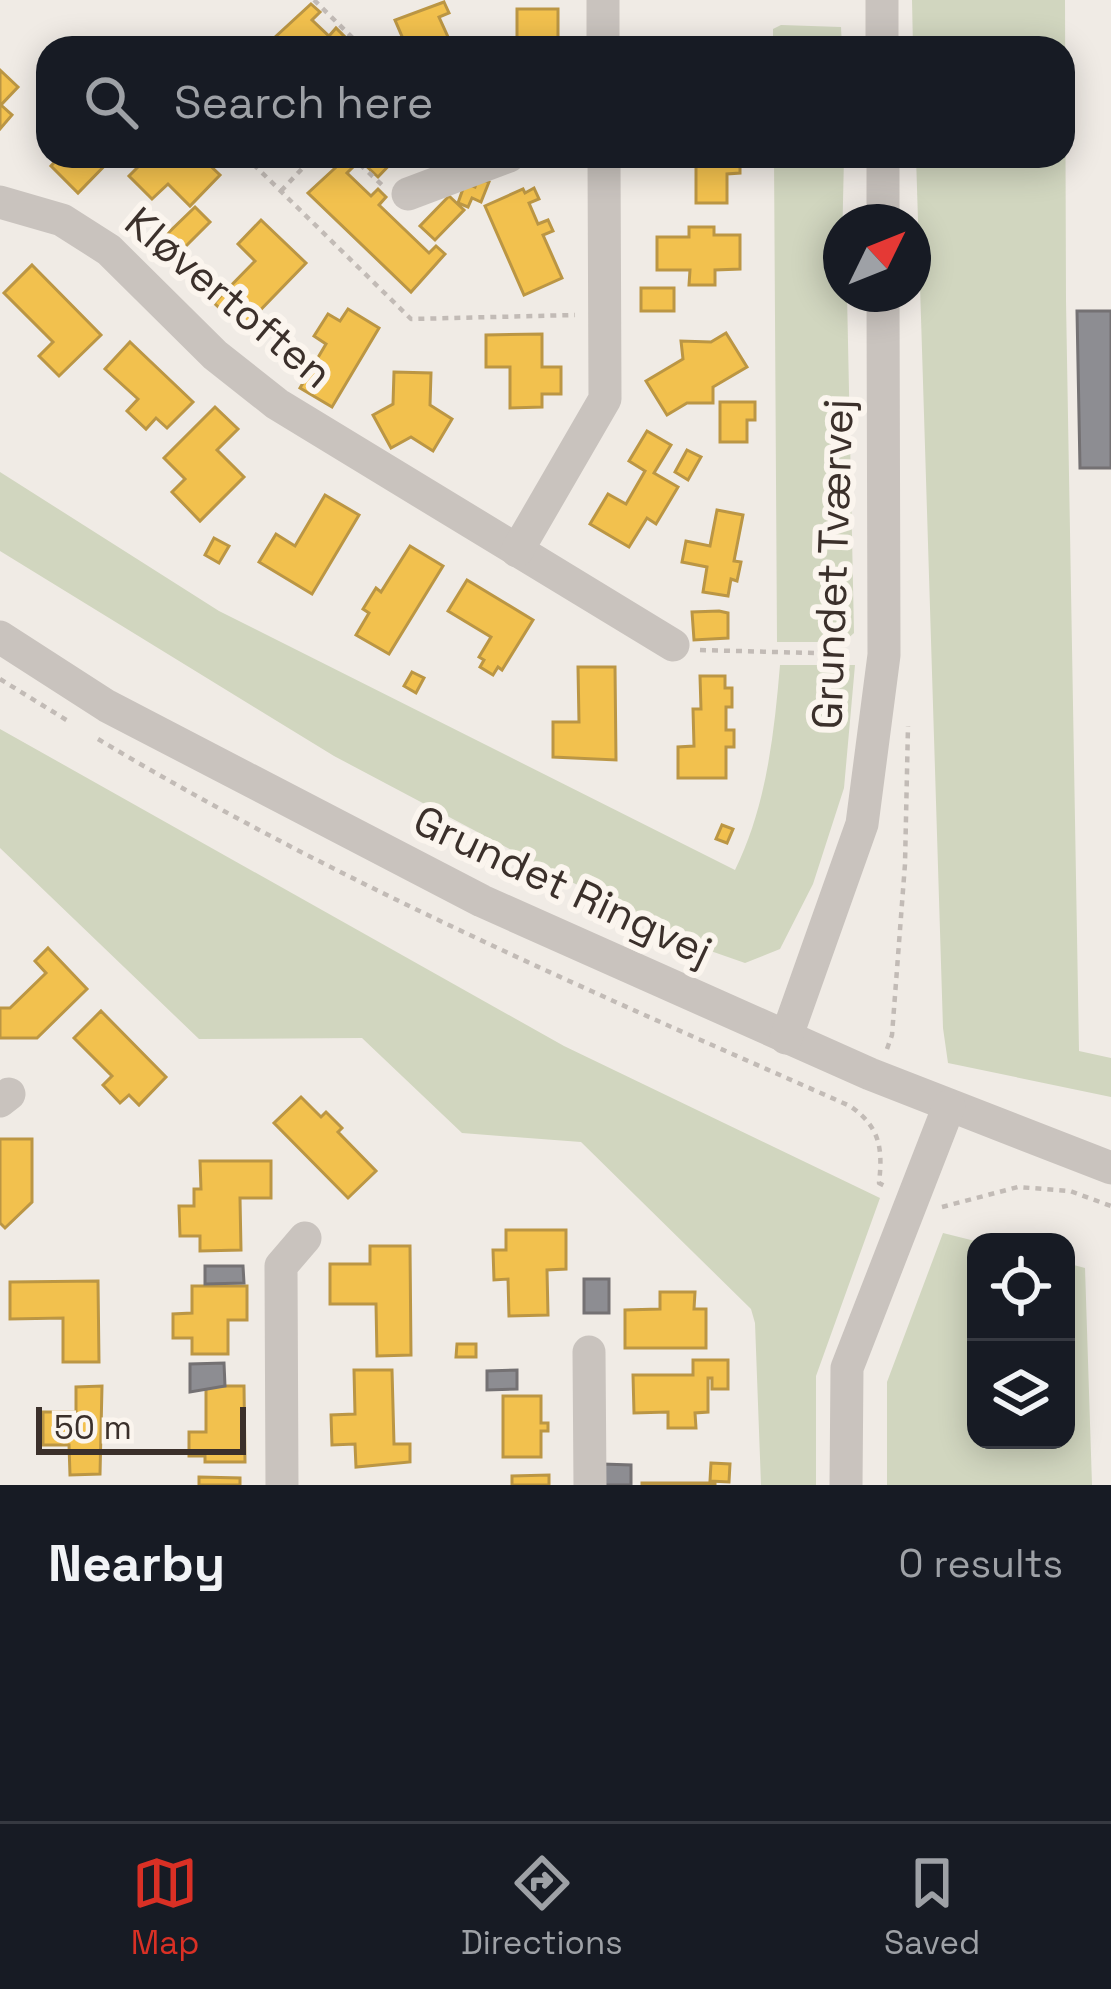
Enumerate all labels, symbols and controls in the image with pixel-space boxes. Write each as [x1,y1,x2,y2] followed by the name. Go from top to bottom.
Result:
[36,36,1075,168] search box
[78,69,144,135] icon: search
[174,74,433,131] text: Search here
[114,195,343,399] street label: Kløvertoften
[823,204,931,312] north arrow
[800,398,865,730] street label: Grundet Tværvej
[405,793,720,978] street label: Grundet Ringvej
[967,1233,1075,1449] map controls
[967,1233,1075,1341] button: locate
[967,1341,1075,1449] button: layers
[36,1401,246,1454] scale bar
[54,1407,132,1449] text: 50 m
[48,1531,225,1596] text: Nearby
[898,1539,1063,1588] text: 0 results
[131,1850,199,1964] tab: Map
[461,1850,623,1964] tab: Directions
[884,1850,980,1964] tab: Saved

